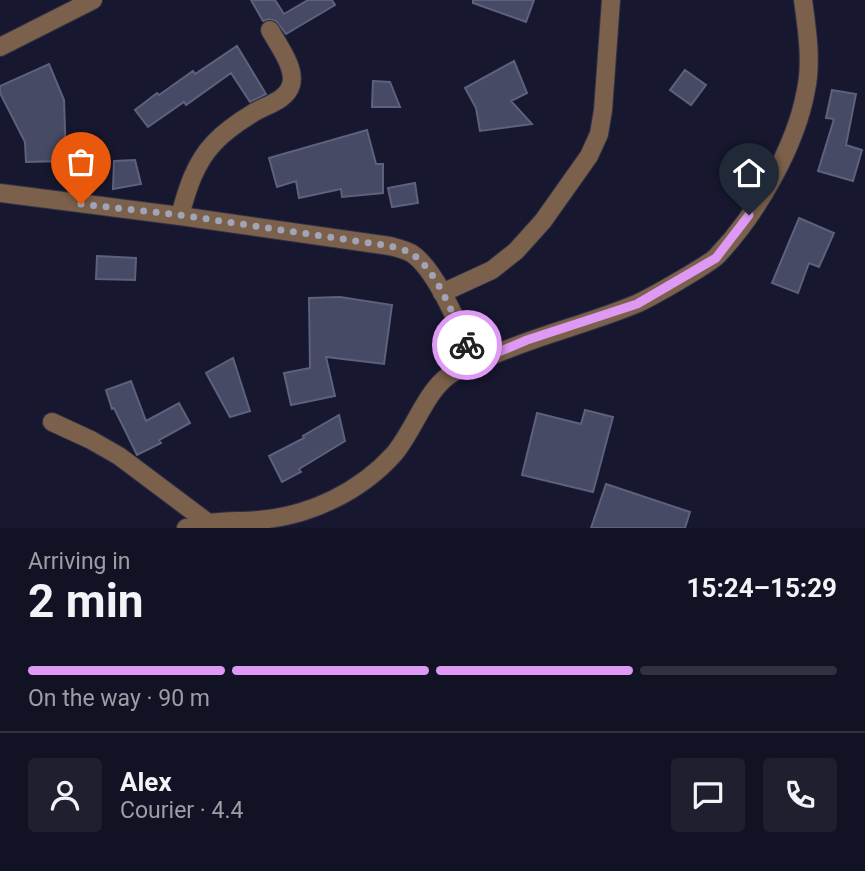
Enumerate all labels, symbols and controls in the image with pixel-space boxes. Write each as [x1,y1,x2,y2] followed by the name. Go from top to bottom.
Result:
[51,132,111,204] pin
[62,143,100,181] icon: bag
[719,143,779,215] pin
[730,154,768,192] icon: home
[432,310,502,380] courier
[448,326,486,364] icon: bike
[28,548,131,575] text: Arriving in
[687,573,837,603] text: 15:24–15:29
[28,574,144,628] text: 2 min
[28,685,210,712] text: On the way · 90 m
[28,758,102,832] button: person
[671,758,745,832] button: chat
[763,758,837,832] button: phone
[120,767,172,797] text: Alex
[120,797,243,824] text: Courier · 4.4

